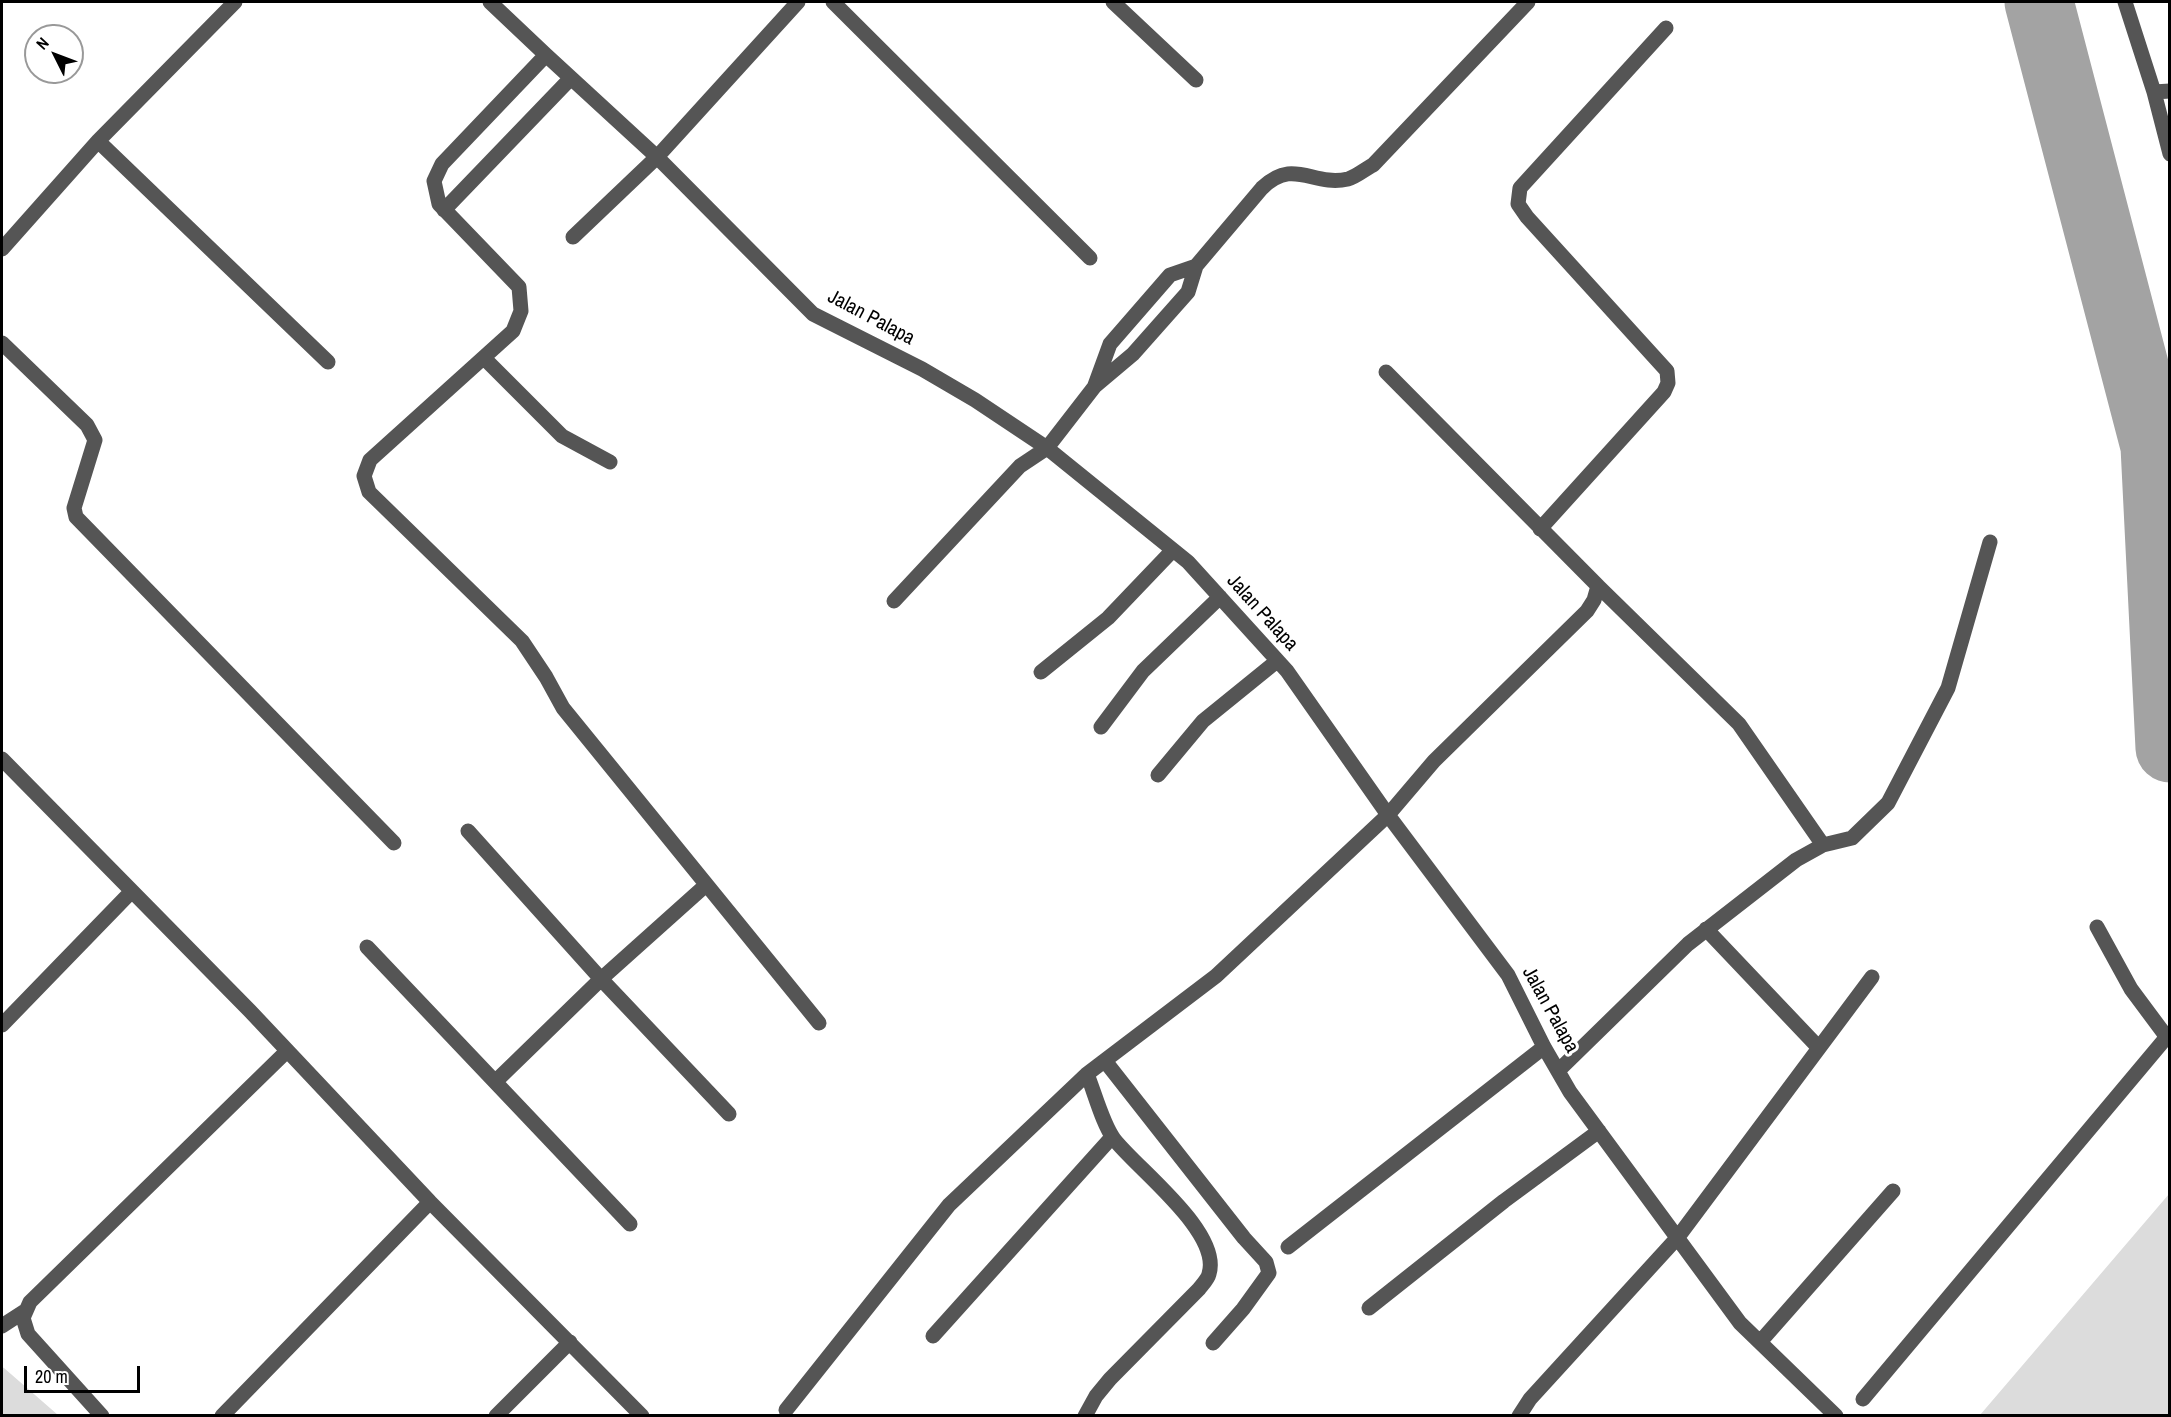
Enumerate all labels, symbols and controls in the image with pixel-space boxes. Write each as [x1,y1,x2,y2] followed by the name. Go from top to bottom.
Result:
[24,24,84,84] north arrow
[31,32,53,54] text: N
[824,285,918,351] street label: Jalan Palapa
[1221,570,1303,656] street label: Jalan Palapa
[1517,963,1583,1057] street label: Jalan Palapa
[27,1354,142,1392] scale bar
[35,1364,68,1389] text: 20 m

